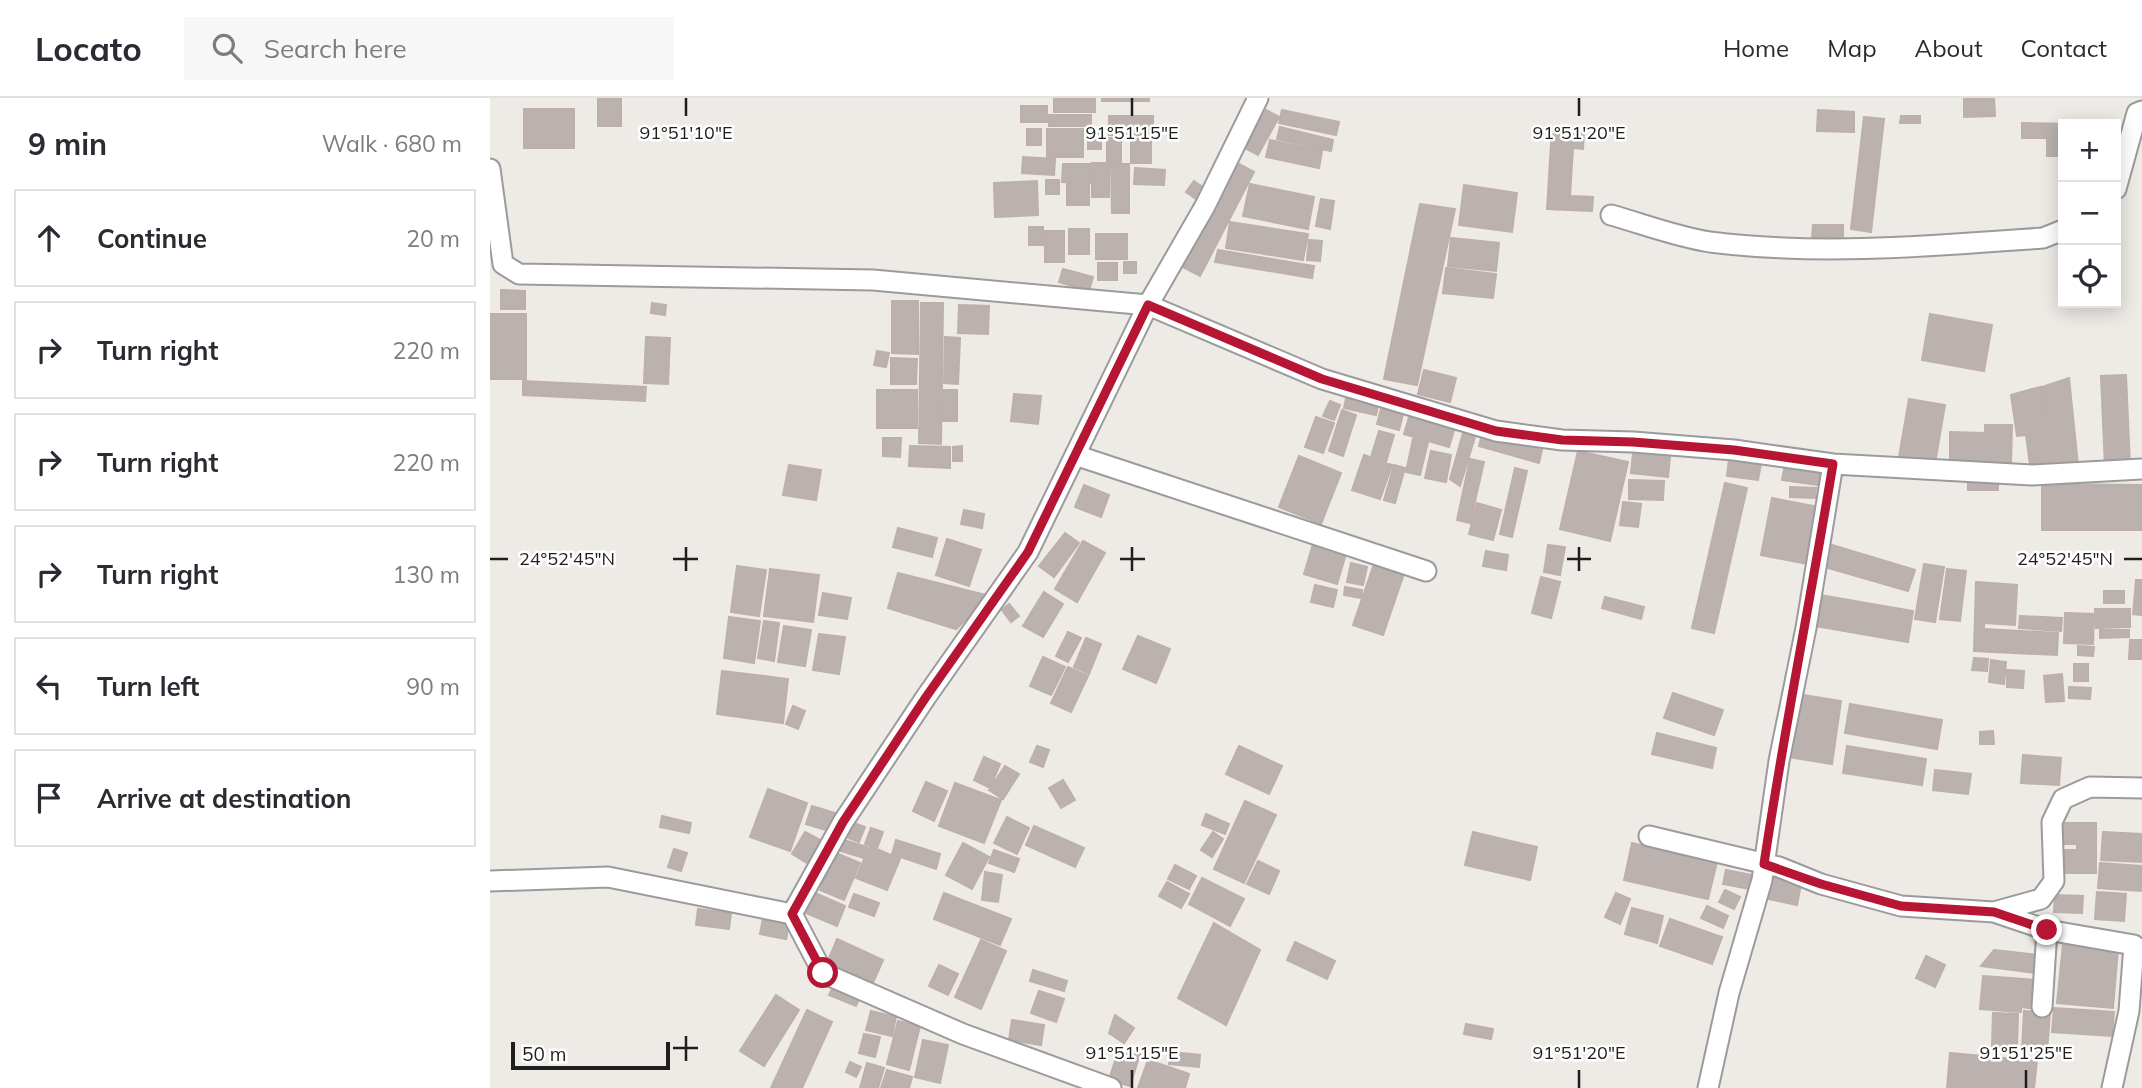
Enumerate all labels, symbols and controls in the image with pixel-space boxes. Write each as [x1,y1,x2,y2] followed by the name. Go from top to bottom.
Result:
[184,17,674,80] search box
[35,28,142,69] text: Locato
[208,29,246,67] icon: search
[264,32,407,65] text: Search here
[1723,33,1789,63] text: Home
[1827,33,1877,63] text: Map
[1915,33,1983,63] text: About
[2021,33,2107,63] text: Contact
[2058,119,2121,308] map controls
[2058,119,2121,182] button: +
[639,121,733,144] text: 91°51'10"E
[1085,121,1179,144] text: 91°51'15"E
[1532,121,1626,144] text: 91°51'20"E
[28,125,107,163] text: 9 min
[322,129,462,158] text: Walk · 680 m
[2058,182,2121,245] button: −
[30,219,68,257] icon: ahead
[97,222,207,255] text: Continue
[406,224,460,253] text: 20 m
[2058,245,2121,308] button: locate
[30,331,68,369] icon: right
[97,334,218,367] text: Turn right
[392,336,460,365] text: 220 m
[30,443,68,481] icon: right
[97,446,218,479] text: Turn right
[392,448,460,477] text: 220 m
[519,547,615,570] text: 24°52'45"N
[2017,547,2113,570] text: 24°52'45"N
[30,555,68,593] icon: right
[97,558,218,591] text: Turn right
[392,560,460,589] text: 130 m
[30,667,68,705] icon: left
[97,670,199,703] text: Turn left
[406,672,460,701] text: 90 m
[30,779,68,817] icon: arrive
[97,782,352,815] text: Arrive at destination
[2031,914,2062,945] route end
[807,957,838,988] route start
[511,1039,670,1071] scale bar
[1085,1041,1179,1064] text: 91°51'15"E
[1532,1041,1626,1064] text: 91°51'20"E
[1979,1041,2073,1064] text: 91°51'25"E
[522,1042,566,1066] text: 50 m

